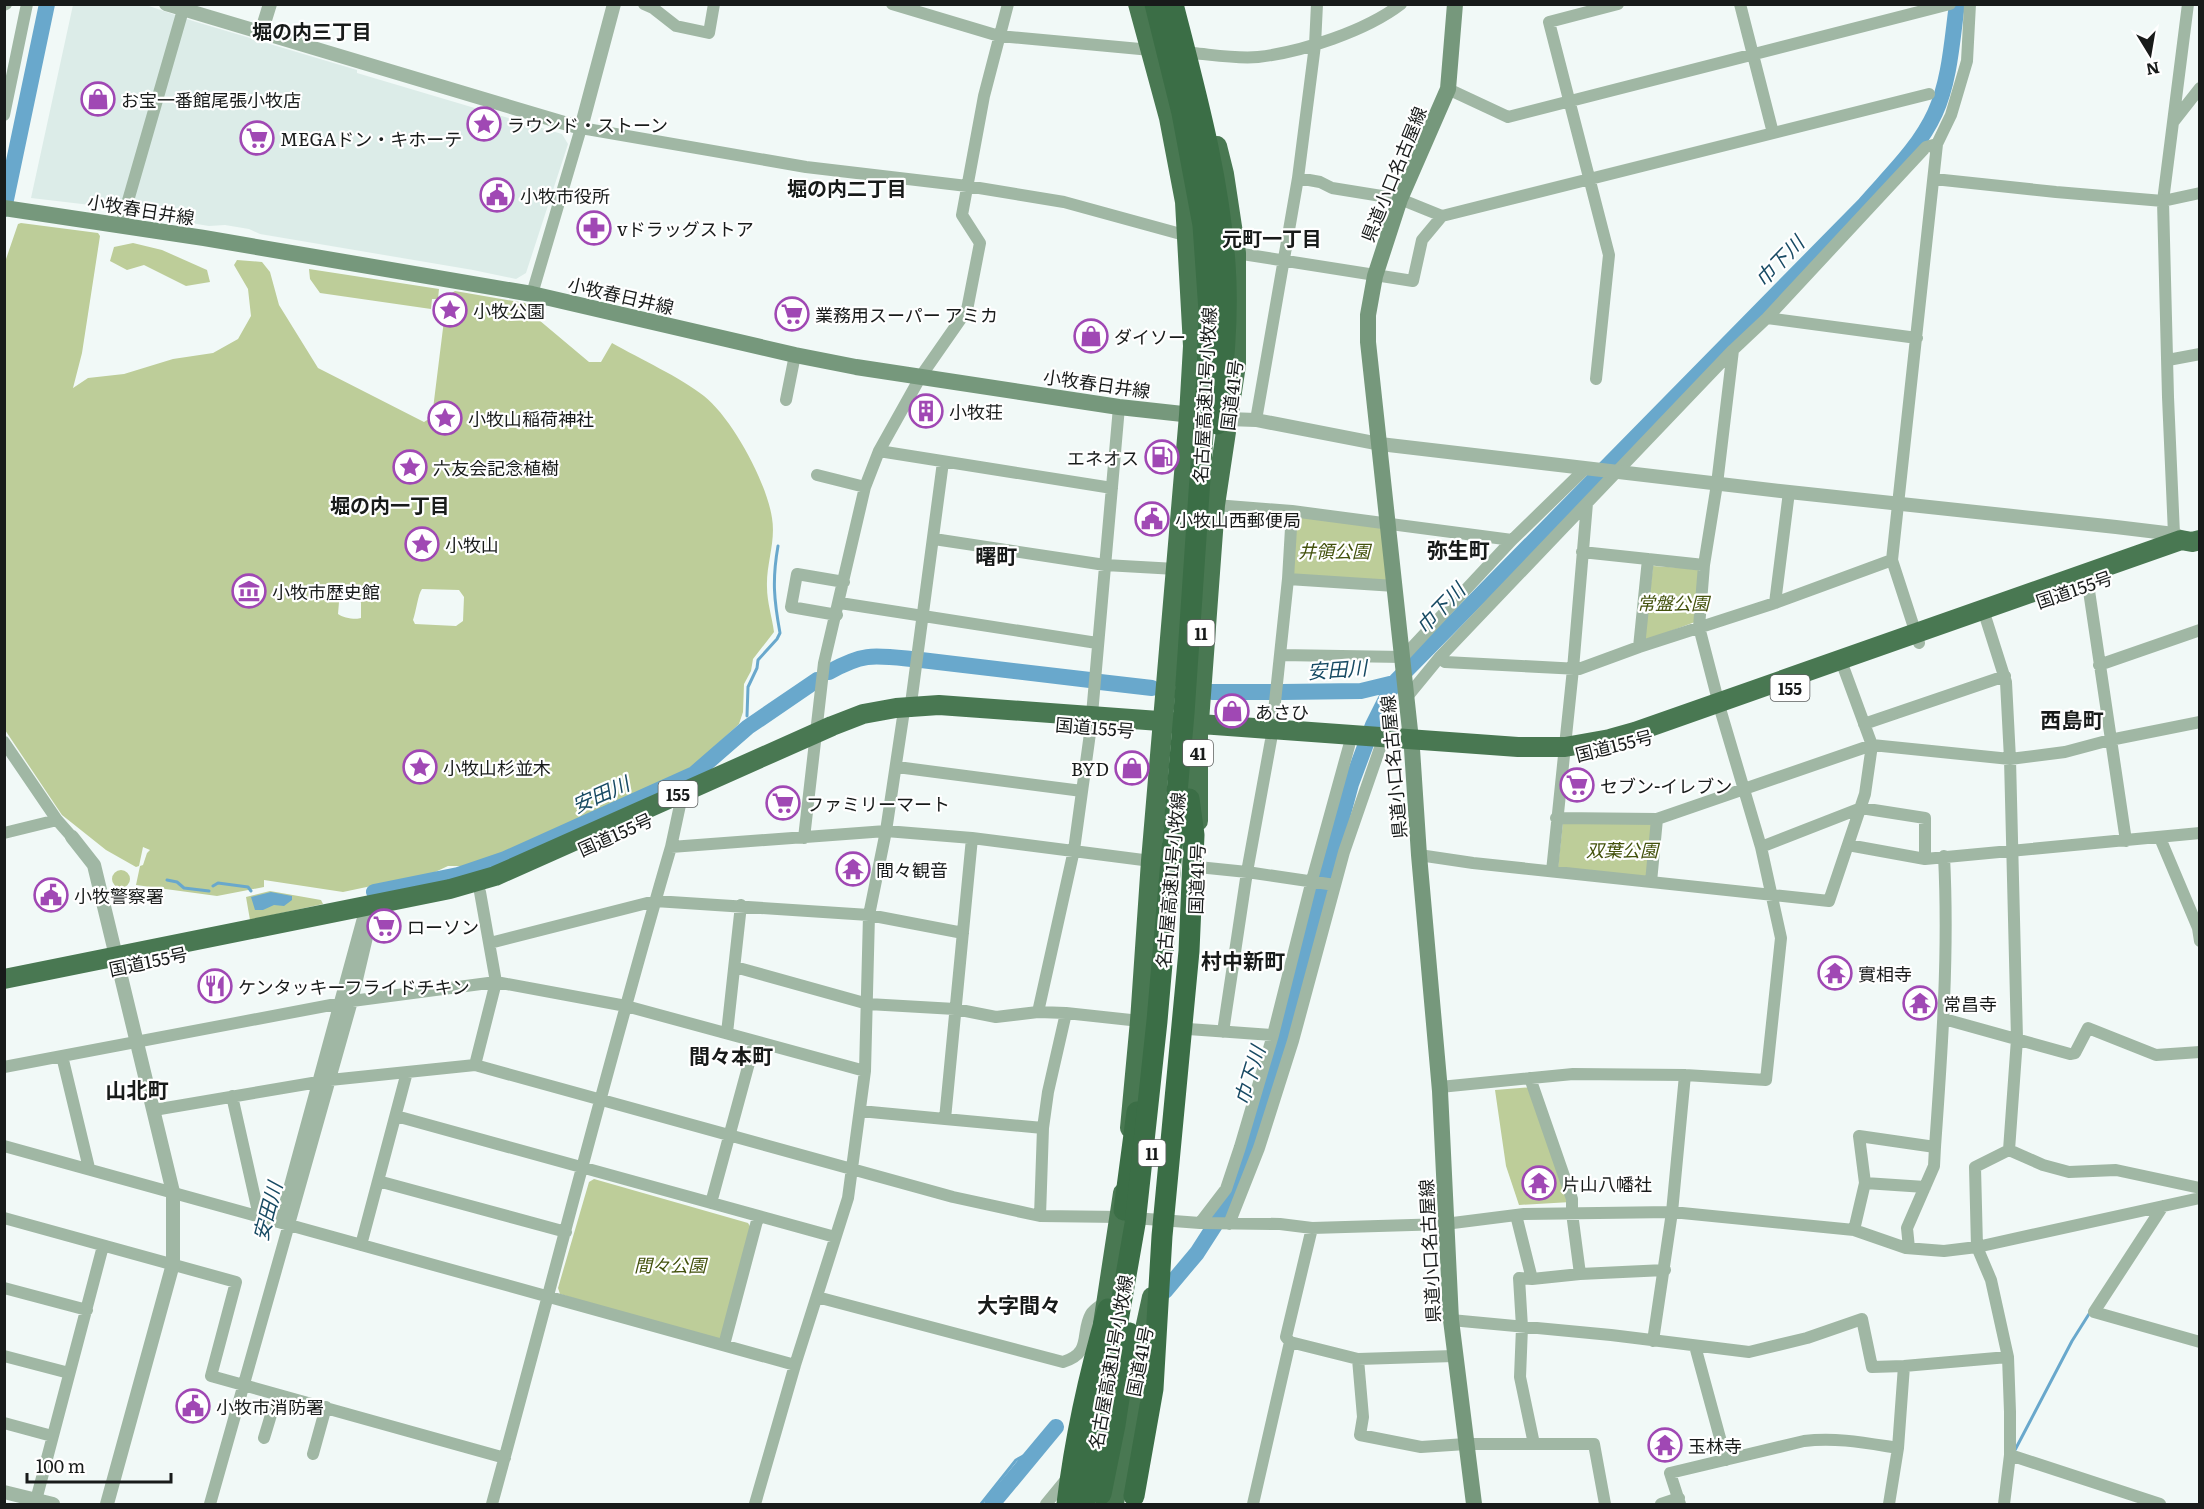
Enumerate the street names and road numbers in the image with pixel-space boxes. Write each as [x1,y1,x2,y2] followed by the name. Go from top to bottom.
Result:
[1354,102,1432,246] street label: 県道小口名古屋線
[86,187,196,231] street label: 小牧春日井線
[565,270,677,320] street label: 小牧春日井線
[1186,306,1222,484] street label: 名古屋高速11号小牧線
[1213,358,1249,432] street label: 国道41号
[1042,362,1152,404] street label: 小牧春日井線
[2032,563,2116,615] street label: 国道155号
[1188,620,1214,646] road number: 11
[1770,675,1810,701] road number: 155
[1373,694,1413,840] street label: 県道小口名古屋線
[1054,710,1136,744] street label: 国道155号
[1572,722,1656,768] street label: 国道155号
[1183,740,1213,766] road number: 41
[658,781,698,807] road number: 155
[1149,791,1191,969] street label: 名古屋高速11号小牧線
[573,805,657,863] street label: 国道155号
[1181,843,1211,915] street label: 国道41号
[106,940,190,982] street label: 国道155号
[1138,1140,1166,1166] road number: 11
[1412,1178,1446,1324] street label: 県道小口名古屋線
[1081,1273,1139,1451] street label: 名古屋高速11号小牧線
[1119,1323,1159,1399] street label: 国道41号

